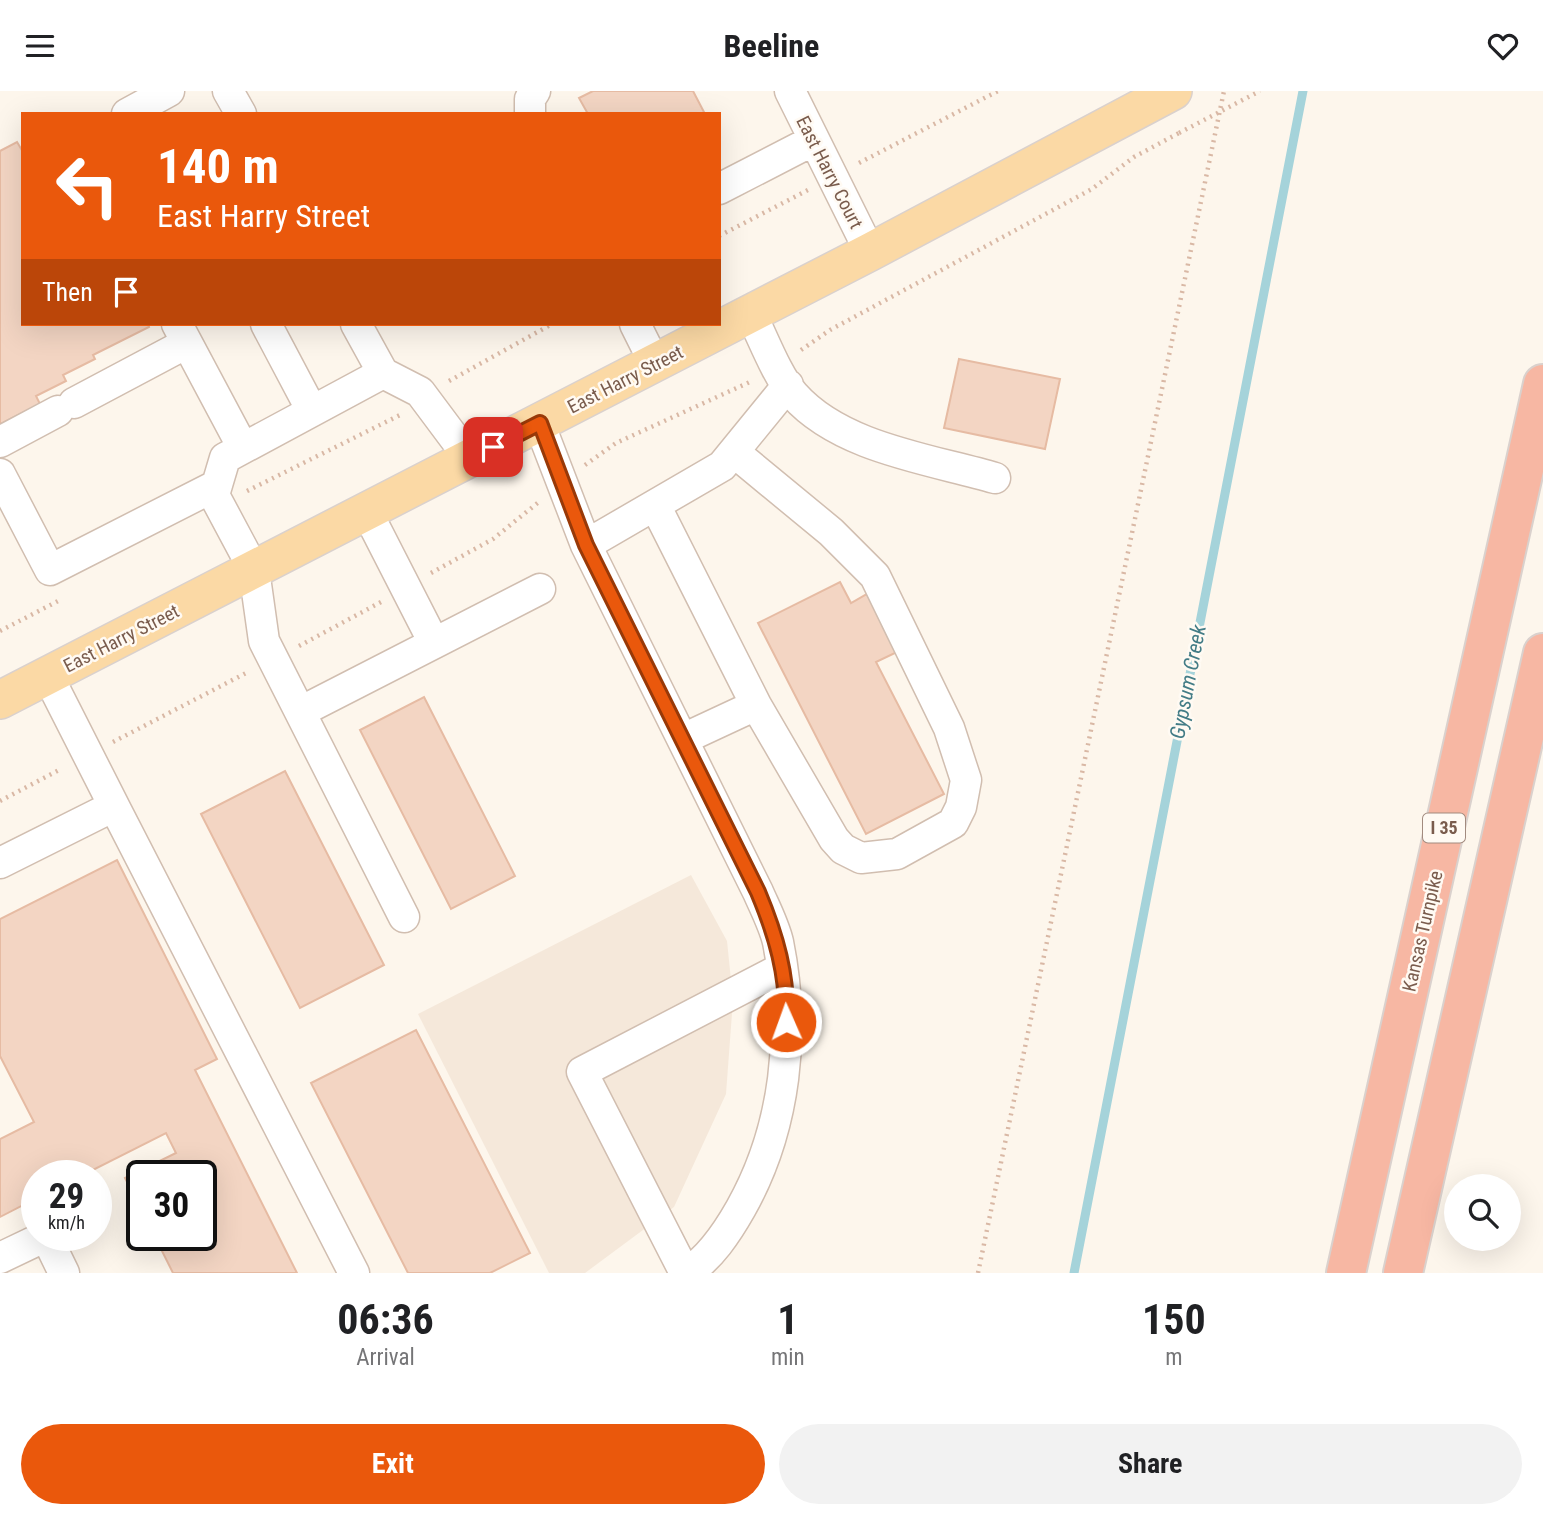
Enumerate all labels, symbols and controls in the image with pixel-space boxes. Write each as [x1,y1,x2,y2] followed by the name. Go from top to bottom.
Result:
[21,27,59,65] icon: menu
[724,27,819,65] text: Beeline
[1484,27,1522,65] icon: heart
[791,112,868,232] street label: East Harry Court
[157,138,279,195] text: 140 m
[42,140,133,231] icon: left
[157,197,370,235] text: East Harry Street
[107,273,145,311] icon: arrive
[42,277,93,307] text: Then
[564,340,687,418] street label: East Harry Street
[463,417,523,477] pin
[474,428,512,466] icon: arrive
[60,599,183,677] street label: East Harry Street
[1165,622,1211,741] water label: Gypsum Creek
[1423,813,1465,843] road number: I 35
[1397,868,1448,994] street label: Kansas Turnpike
[749,985,823,1059] position arrow
[126,1160,217,1251] speed limit sign: 30
[1444,1174,1521,1251] map controls
[1444,1174,1521,1251] button: search
[49,1176,84,1217] text: 29
[48,1212,85,1233] text: km/h
[337,1295,434,1344] text: 06:36
[777,1295,798,1344] text: 1
[1142,1295,1206,1344] text: 150
[356,1344,415,1371] text: Arrival
[771,1344,805,1371] text: min
[1165,1344,1182,1371] text: m
[21,1424,765,1504] button: Exit
[779,1424,1522,1504] button: Share

